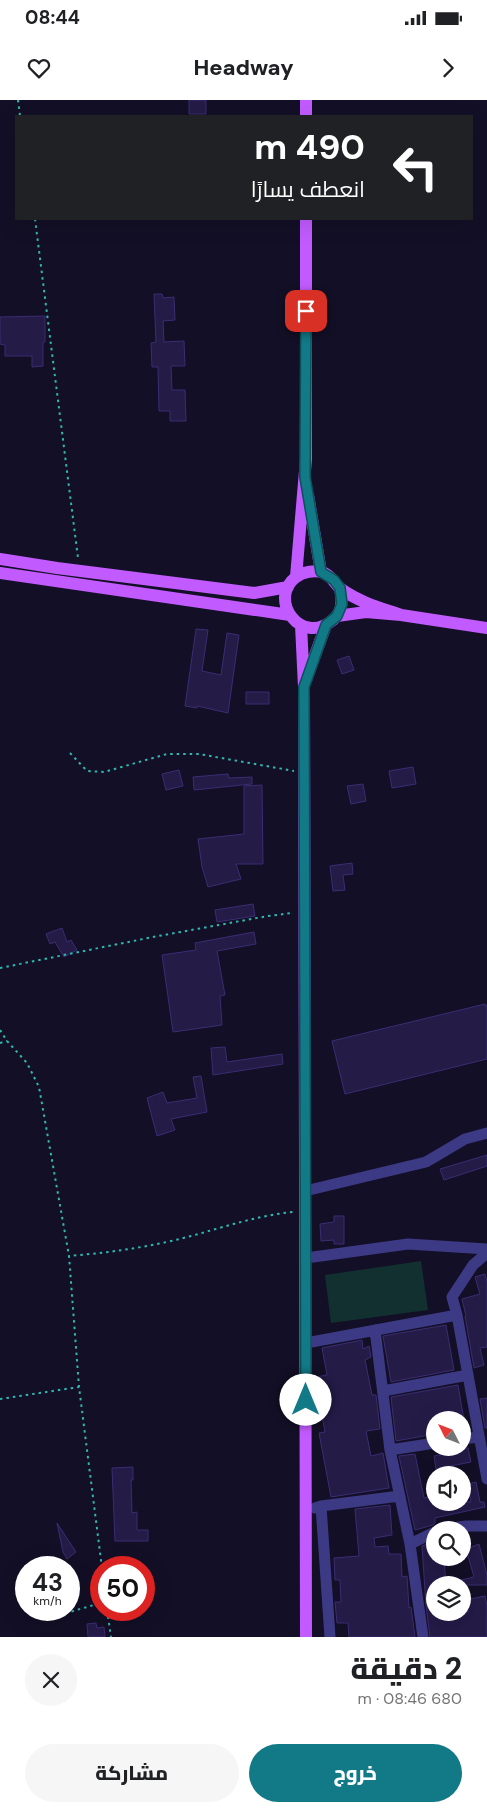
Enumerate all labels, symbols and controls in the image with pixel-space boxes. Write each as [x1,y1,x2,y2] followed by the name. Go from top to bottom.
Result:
[25,5,80,30] text: 08:44
[193,53,294,82] text: Headway
[25,54,53,82] icon: heart
[434,54,462,82] icon: forward
[254,124,365,170] text: 490 m
[383,135,448,200] icon: left
[251,175,365,204] text: انعطف يسارًا
[285,290,327,332] pin
[292,297,320,325] icon: arrive
[279,1373,331,1425] position arrow
[426,1411,471,1456] north arrow
[426,1411,471,1621] map controls
[426,1466,471,1511] button: sound
[426,1521,471,1566] button: search
[90,1556,155,1621] speed limit sign: 50
[32,1566,63,1599] text: 43
[426,1576,471,1621] button: layers
[33,1593,62,1609] text: km/h
[351,1649,462,1688] text: 2 دقيقة
[25,1654,77,1706] button: close
[357,1688,462,1709] text: 680 m · 08:46
[25,1744,239,1802] button: مشاركة
[249,1744,462,1802] button: خروج

